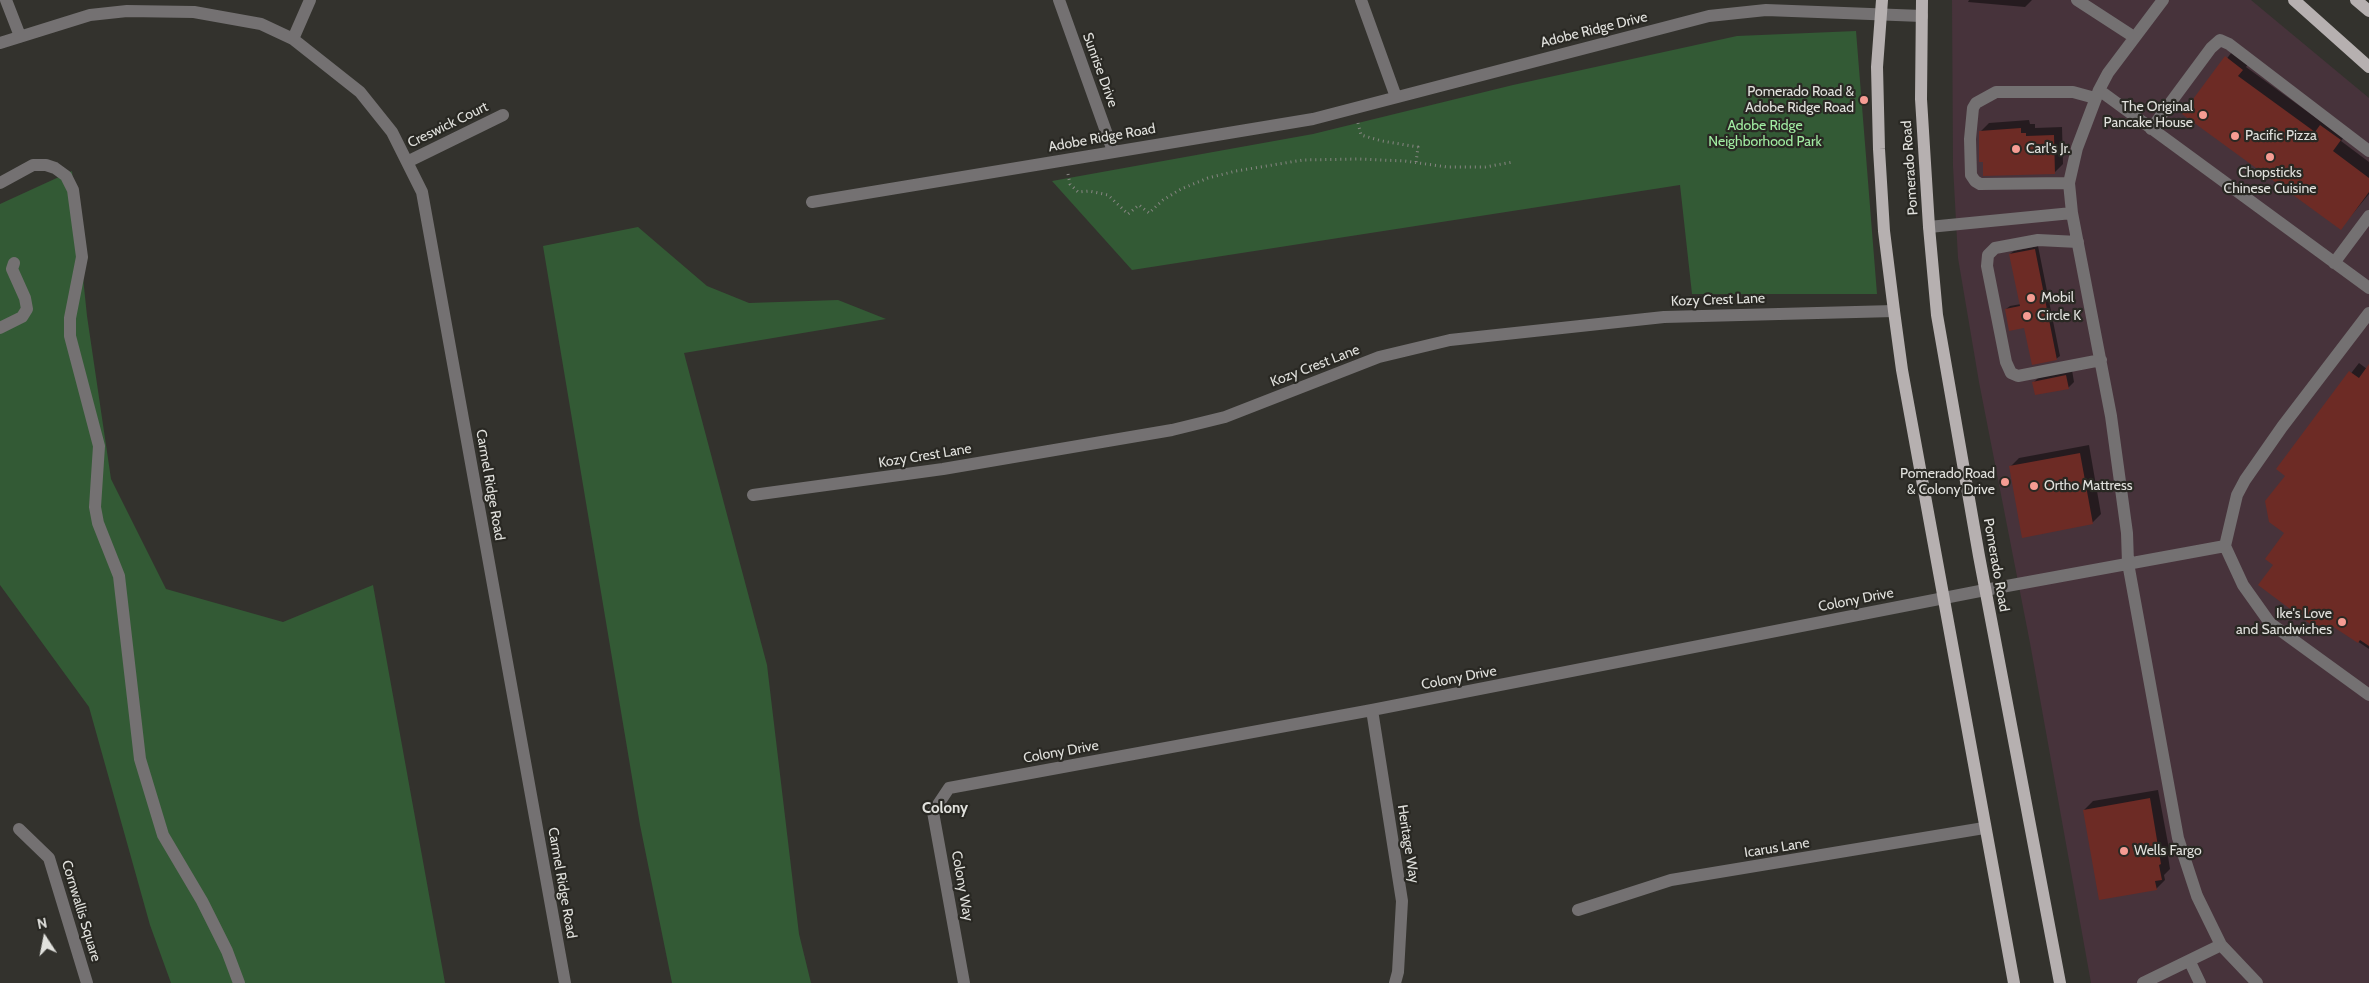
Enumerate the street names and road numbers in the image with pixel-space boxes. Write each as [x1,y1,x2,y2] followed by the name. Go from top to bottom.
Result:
[1539,9,1649,51] street label: Adobe Ridge Drive
[1079,30,1121,110] street label: Sunrise Drive
[405,98,491,152] street label: Creswick Court
[1047,120,1157,156] street label: Adobe Ridge Road
[1898,120,1922,216] street label: Pomerado Road
[1671,290,1765,310] street label: Kozy Crest Lane
[1268,341,1362,391] street label: Kozy Crest Lane
[472,428,508,542] street label: Carmel Ridge Road
[877,440,973,472] street label: Kozy Crest Lane
[1979,517,2013,613] street label: Pomerado Road
[1817,584,1895,616] street label: Colony Drive
[1420,662,1498,694] street label: Colony Drive
[1022,737,1100,767] street label: Colony Drive
[1394,804,1422,884] street label: Heritage Way
[544,826,580,940] street label: Carmel Ridge Road
[1743,835,1811,861] street label: Icarus Lane
[948,850,976,922] street label: Colony Way
[58,858,104,964] street label: Cornwallis Square

